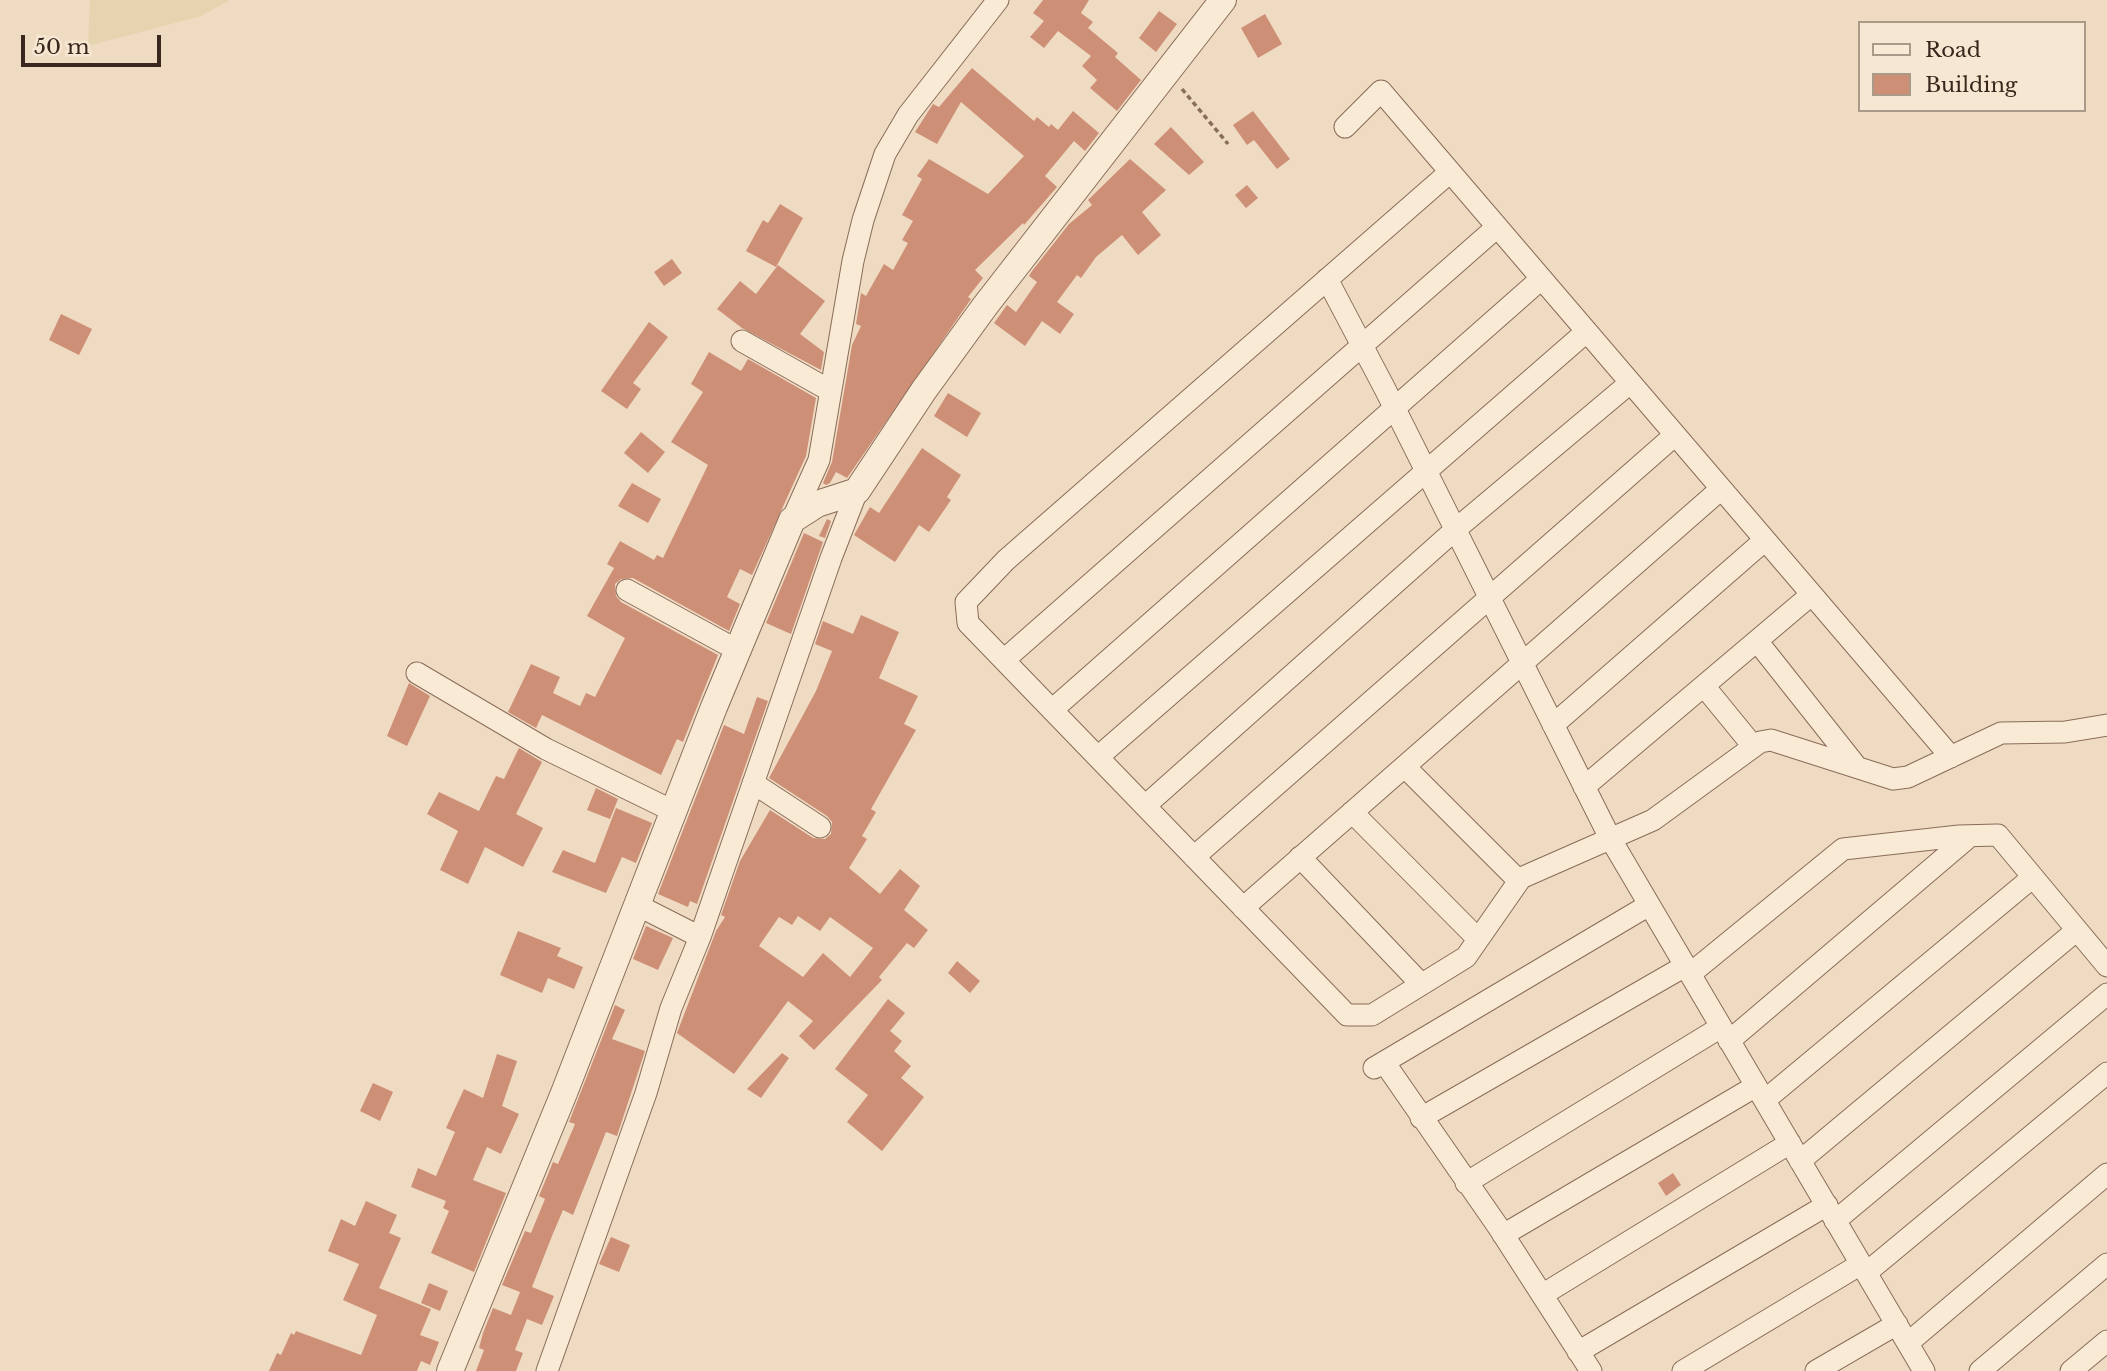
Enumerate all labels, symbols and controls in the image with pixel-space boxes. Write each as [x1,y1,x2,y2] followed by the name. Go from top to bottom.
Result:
[24,21,164,65] scale bar
[1858,21,2086,112] legend
[34,34,89,60] text: 50 m
[1925,37,1981,63] text: Road
[1925,72,2017,98] text: Building

